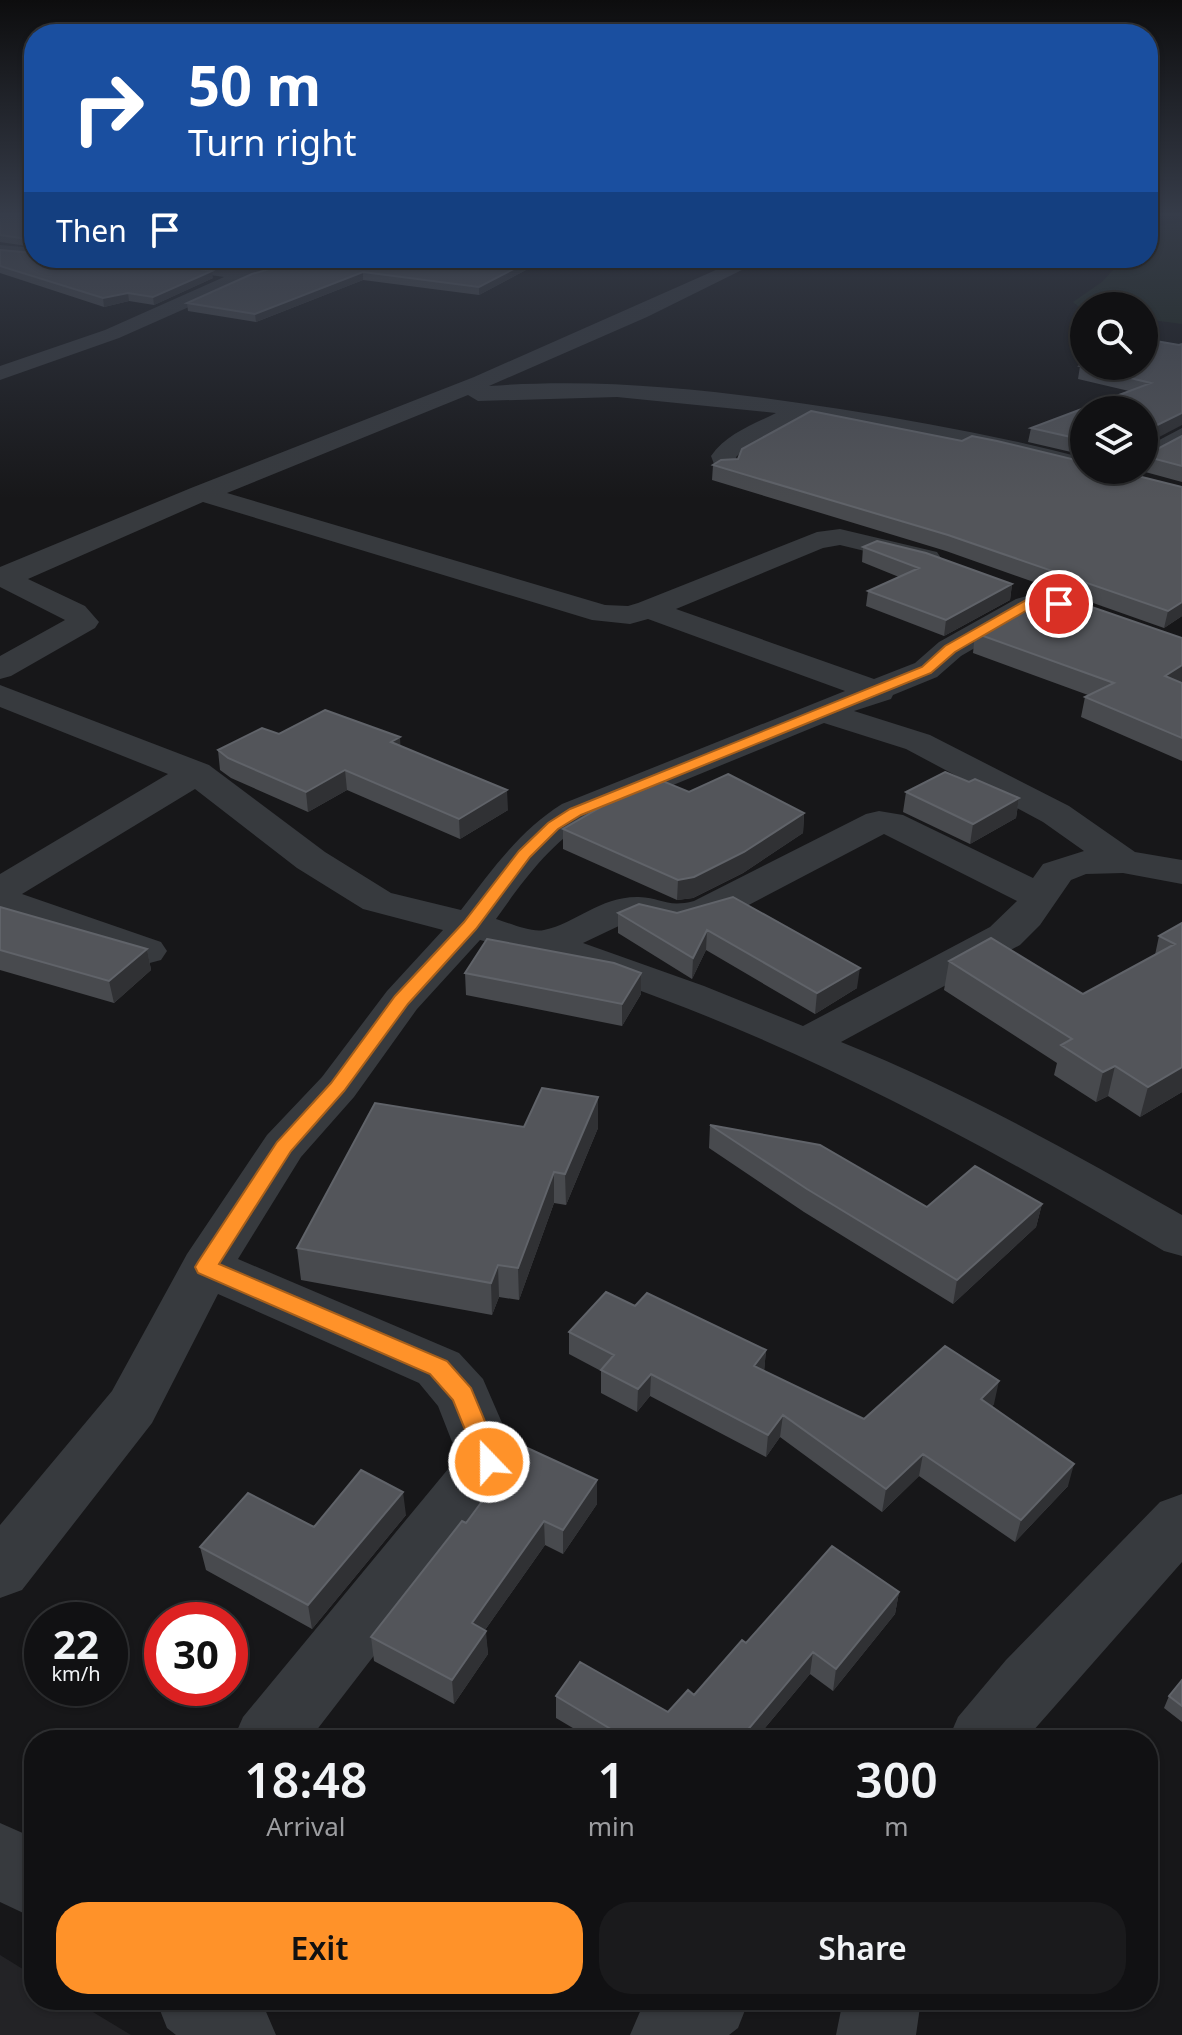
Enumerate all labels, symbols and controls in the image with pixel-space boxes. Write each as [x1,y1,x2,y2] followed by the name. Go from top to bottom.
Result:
[188,46,321,122] text: 50 m
[56,56,160,160] icon: right
[188,118,356,167] text: Turn right
[143,208,187,252] icon: arrive
[56,210,127,251] text: Then
[1070,292,1158,484] map controls
[1070,292,1158,380] button: search
[1070,396,1158,484] button: layers
[1025,570,1093,638] pin
[1037,582,1081,626] icon: arrive
[447,1420,531,1504] position arrow
[144,1602,248,1706] speed limit sign: 30
[53,1616,99,1671] text: 22
[51,1660,101,1687] text: km/h
[244,1747,367,1812] text: 18:48
[598,1747,625,1812] text: 1
[855,1747,938,1812] text: 300
[266,1808,346,1844] text: Arrival
[588,1808,635,1844] text: min
[884,1808,909,1844] text: m
[56,1902,583,1994] button: Exit
[599,1902,1126,1994] button: Share

